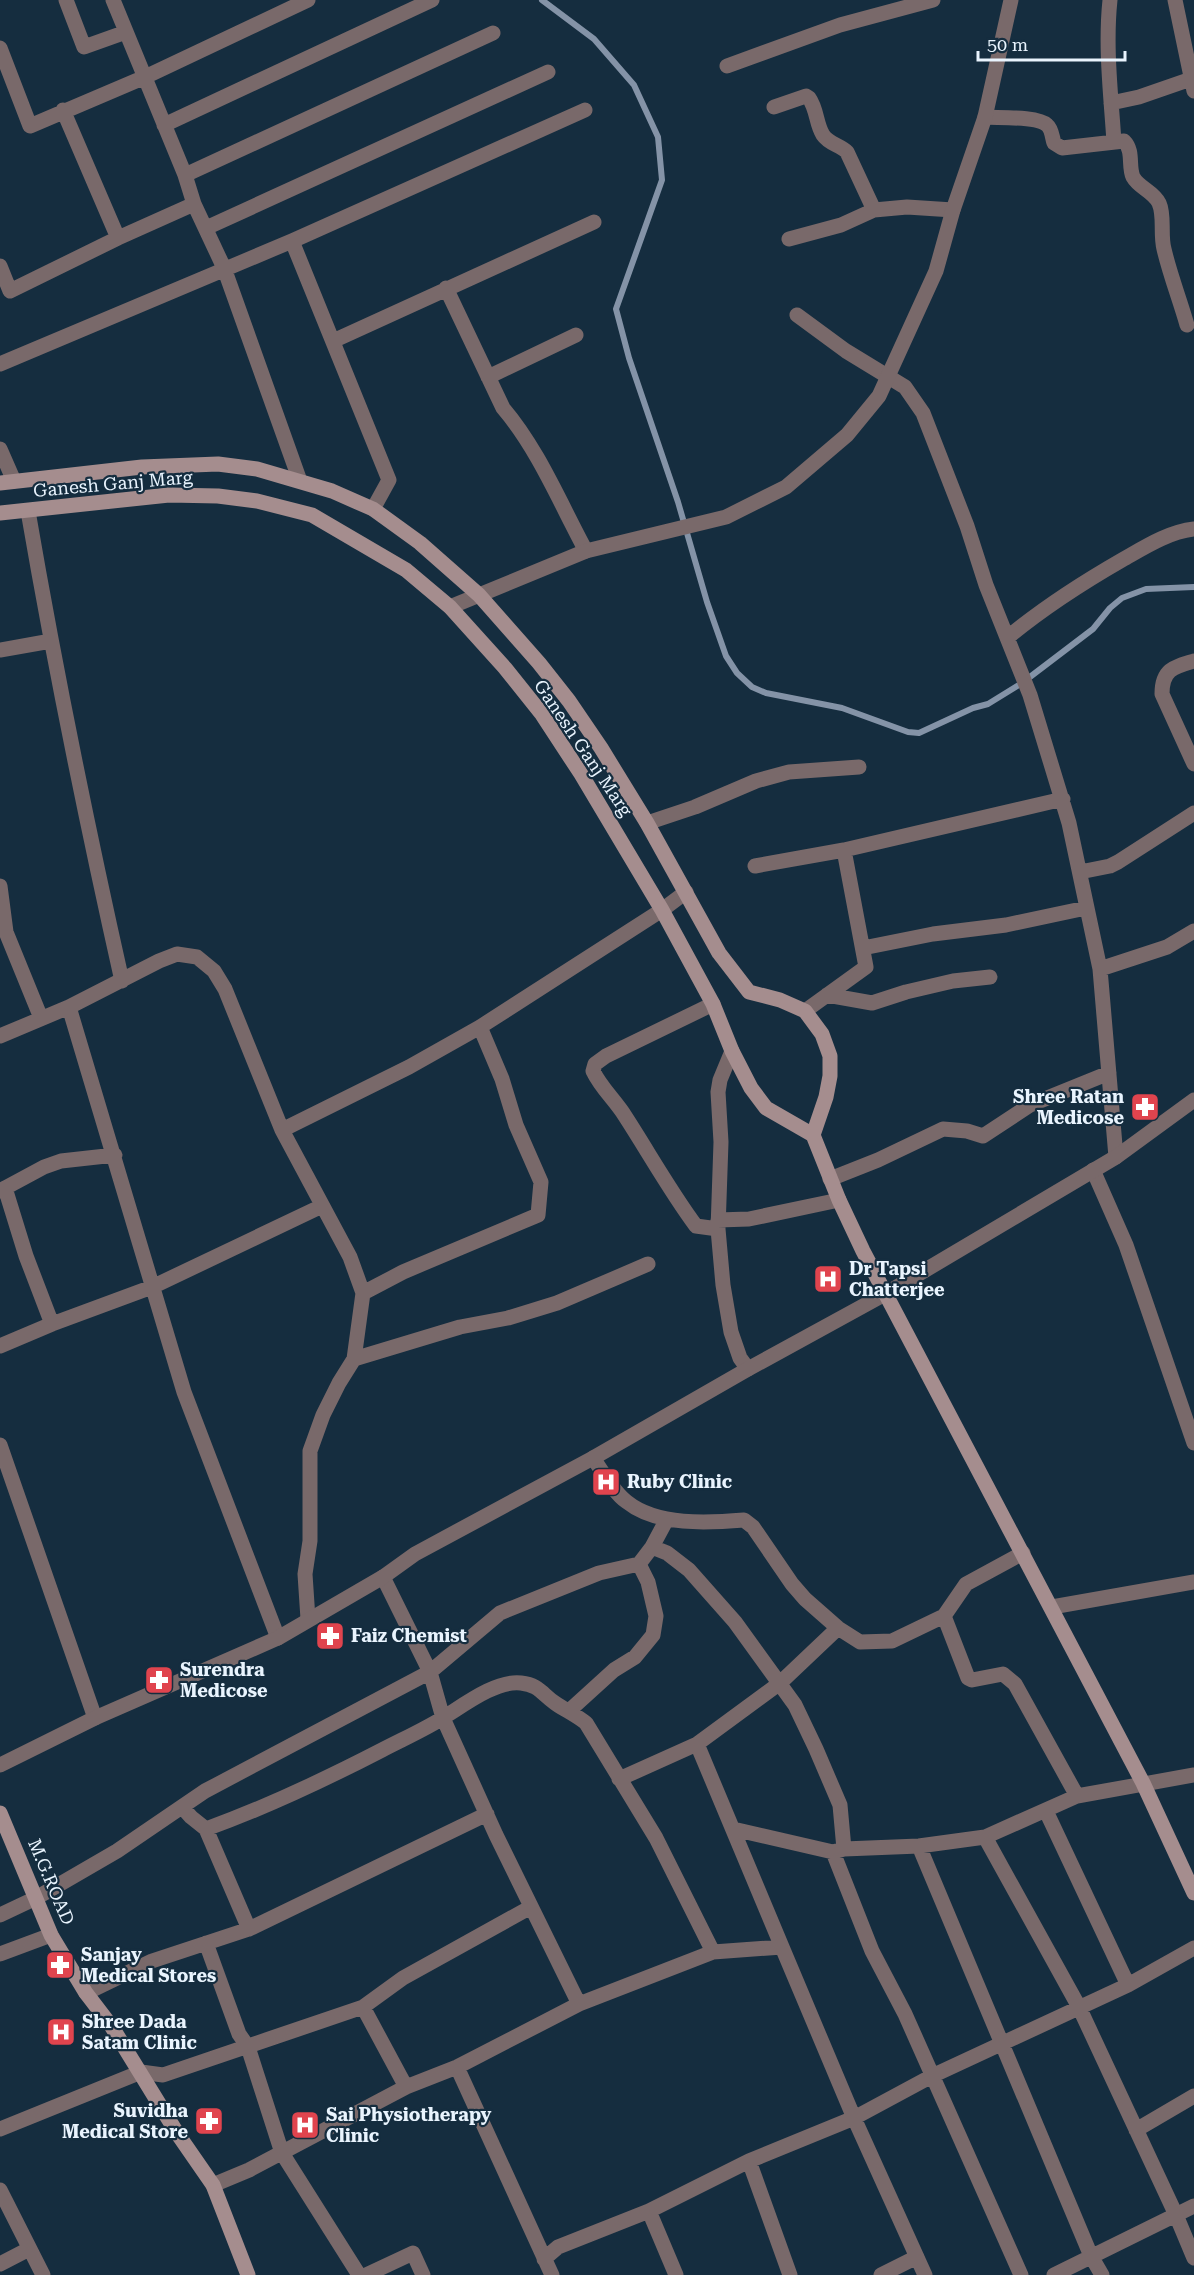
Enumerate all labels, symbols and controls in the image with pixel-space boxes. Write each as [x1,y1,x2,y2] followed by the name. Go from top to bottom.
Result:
[978,24,1125,62] scale bar
[987,34,1028,55] text: 50 m
[32,466,194,501] street label: Ganesh Ganj Marg
[530,676,637,821] street label: Ganesh Ganj Marg
[1013,1086,1124,1128] place label: Shree Ratan Medicose
[1129,1091,1161,1123] pharmacy icon: Shree Ratan Medicose
[849,1258,945,1300] place label: Dr Tapsi Chatterjee
[812,1263,844,1295] hospital icon: Dr Tapsi Chatterjee
[590,1466,622,1498] hospital icon: Ruby Clinic
[627,1471,732,1492] place label: Ruby Clinic
[314,1620,346,1652] pharmacy icon: Faiz Chemist
[351,1625,467,1646] place label: Faiz Chemist
[180,1659,268,1701] place label: Surendra Medicose
[143,1664,175,1696] pharmacy icon: Surendra Medicose
[24,1836,79,1928] street label: M.G.ROAD
[81,1944,216,1986] place label: Sanjay Medical Stores
[44,1949,76,1981] pharmacy icon: Sanjay Medical Stores
[82,2011,197,2053] place label: Shree Dada Satam Clinic
[45,2016,77,2048] hospital icon: Shree Dada Satam Clinic
[62,2100,188,2142] place label: Suvidha Medical Store
[326,2104,492,2146] place label: Sai Physiotherapy Clinic
[193,2105,225,2137] pharmacy icon: Suvidha Medical Store
[289,2109,321,2141] hospital icon: Sai Physiotherapy Clinic

